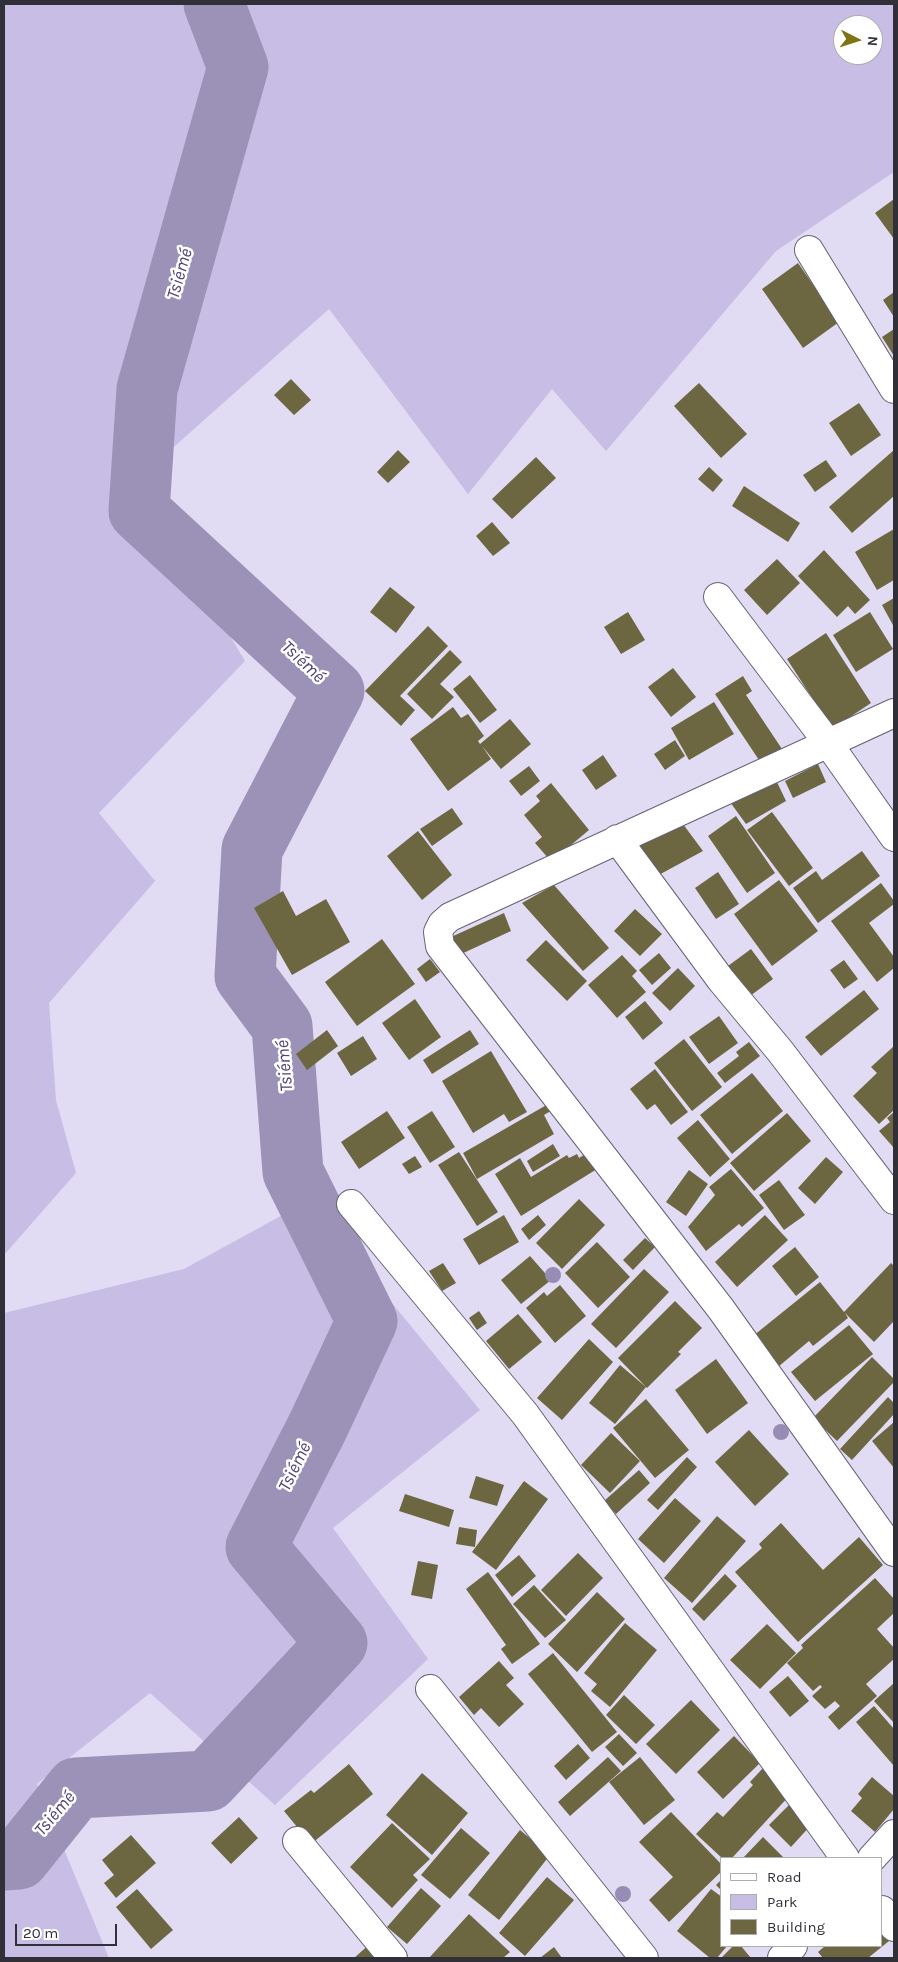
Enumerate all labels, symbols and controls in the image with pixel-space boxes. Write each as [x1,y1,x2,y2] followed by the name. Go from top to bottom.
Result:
[833,15,883,65] north arrow
[864,36,881,47] text: N
[162,246,198,302] water label: Tsiémé
[277,636,329,688] water label: Tsiémé
[272,1039,298,1093] water label: Tsiémé
[274,1439,316,1495] water label: Tsiémé
[30,1787,80,1841] water label: Tsiémé
[720,1857,883,1947] legend
[767,1868,802,1886] text: Road
[767,1893,797,1911] text: Park
[18,1914,120,1946] scale bar
[767,1918,825,1936] text: Building
[23,1924,58,1942] text: 20 m

